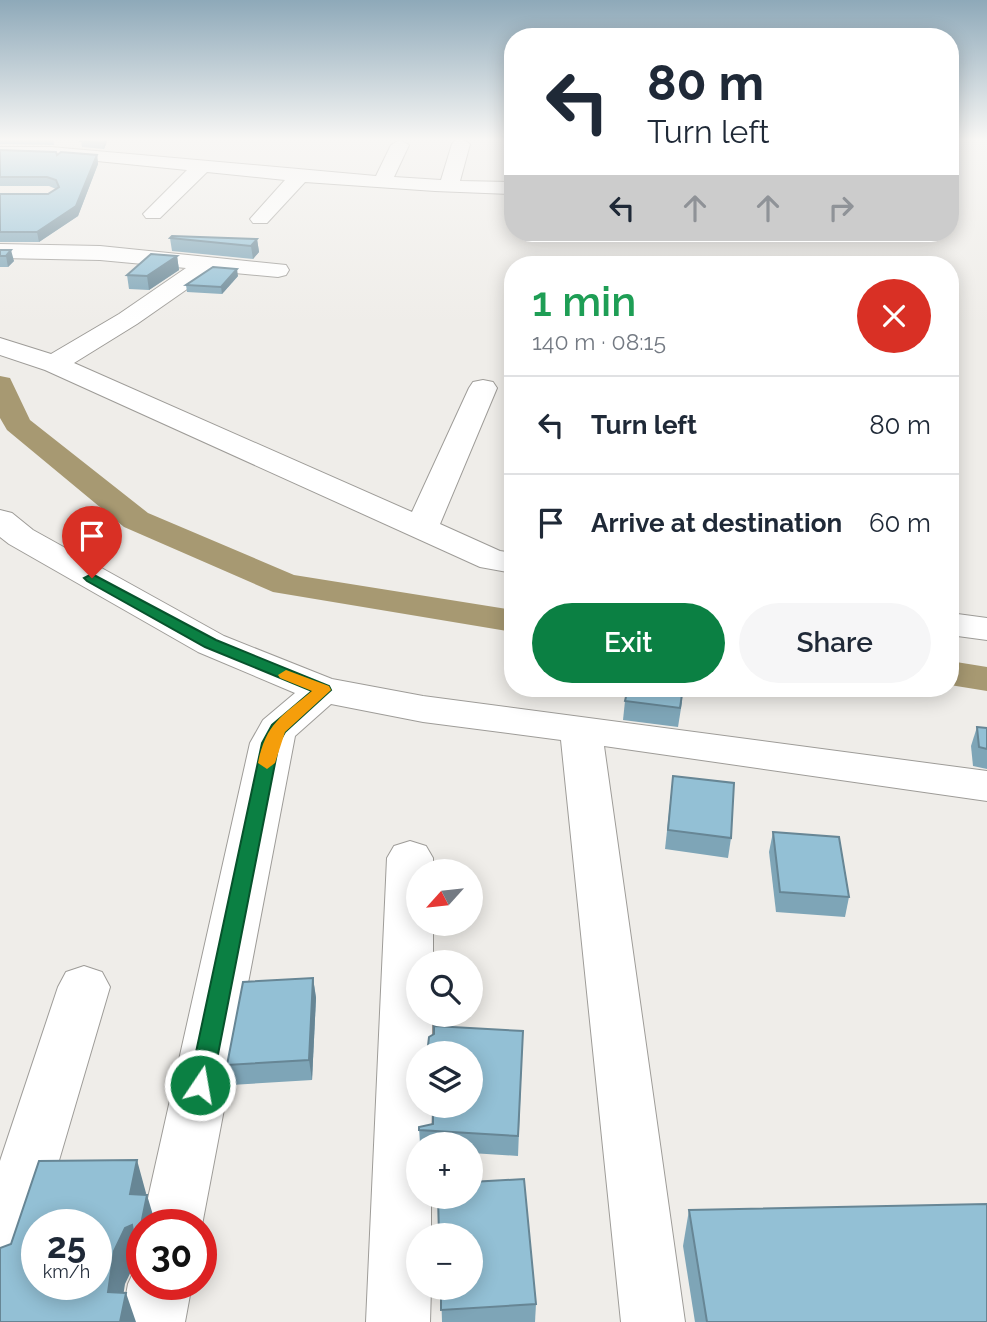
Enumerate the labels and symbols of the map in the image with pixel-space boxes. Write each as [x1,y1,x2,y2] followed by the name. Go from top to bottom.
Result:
[62,506,122,578] pin
[406,859,483,936] north arrow
[163,1048,237,1122] position arrow
[126,1209,217,1300] speed limit sign: 30

